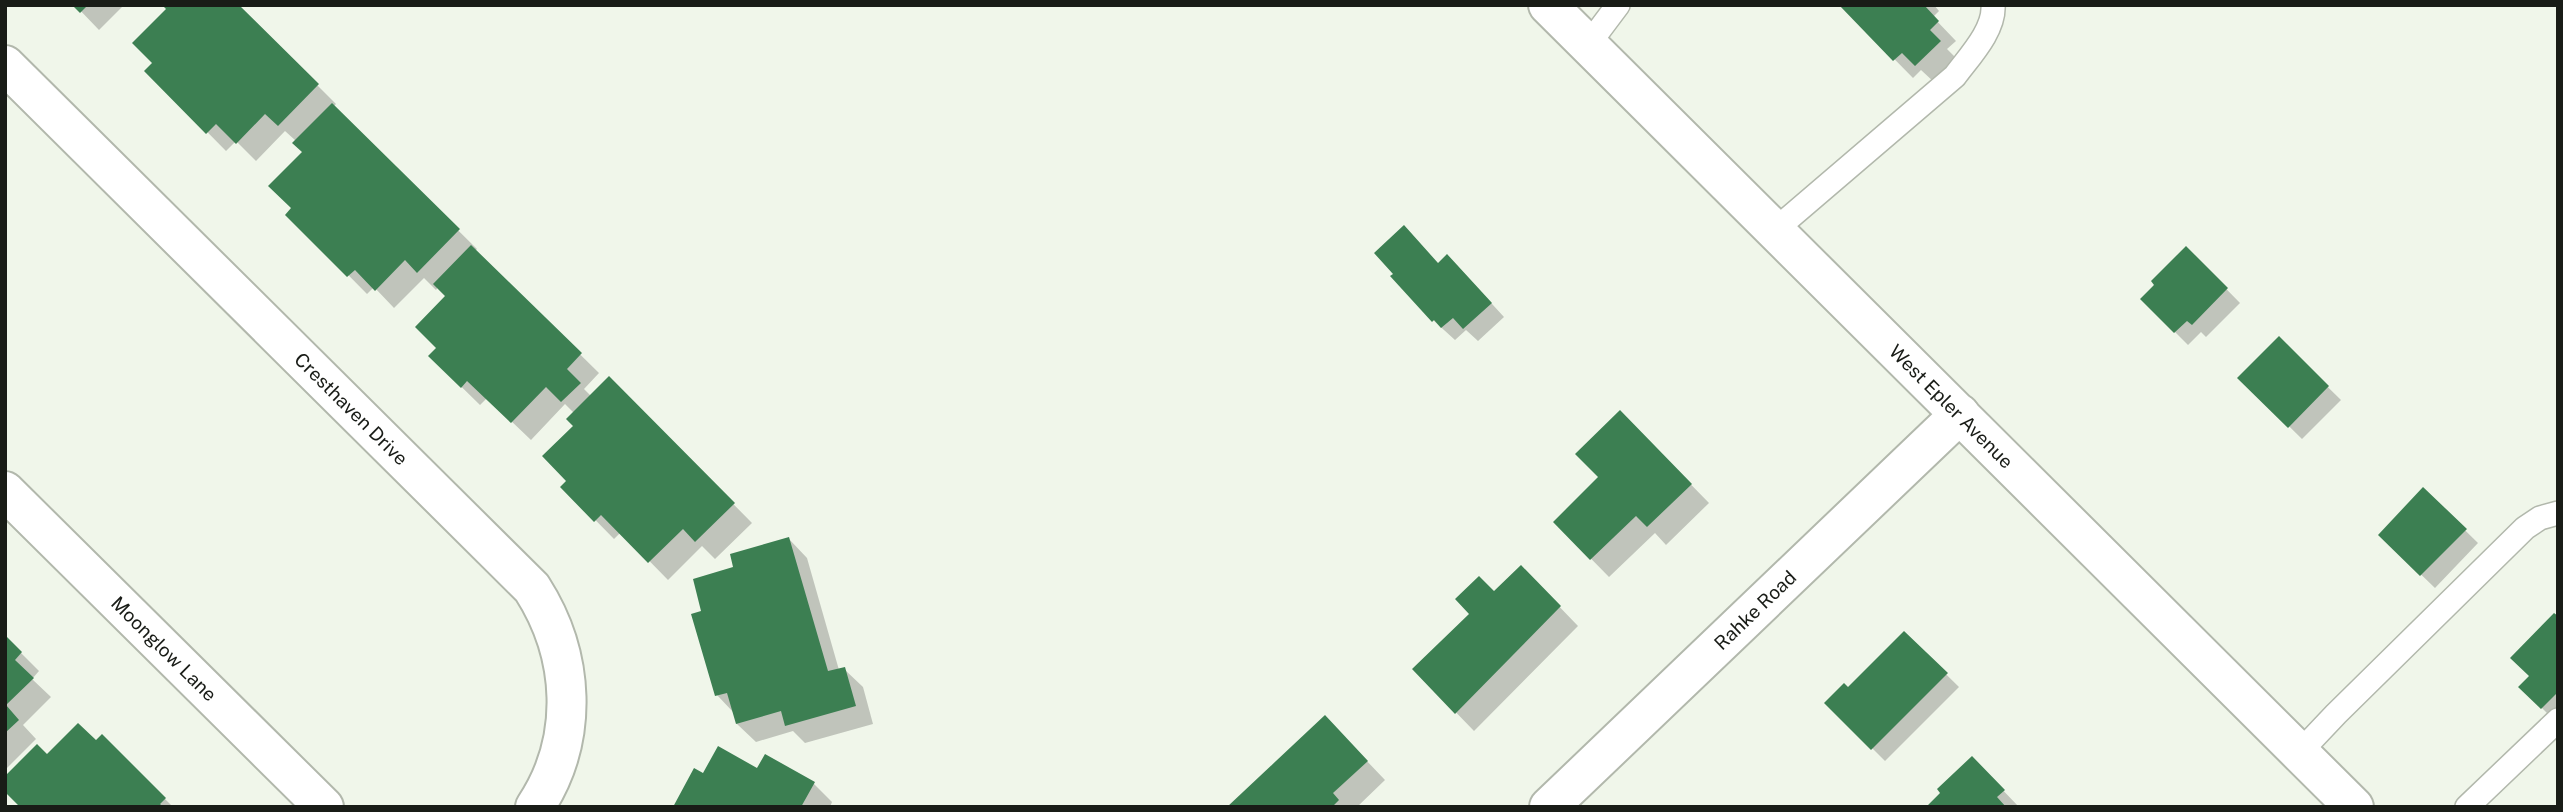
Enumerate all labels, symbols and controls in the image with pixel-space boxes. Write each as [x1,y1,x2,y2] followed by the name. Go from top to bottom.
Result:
[1885,340,2018,473] street label: West Epler Avenue
[290,348,412,469] street label: Cresthaven Drive
[1710,566,1800,654] street label: Rahke Road
[107,592,221,705] street label: Moonglow Lane

